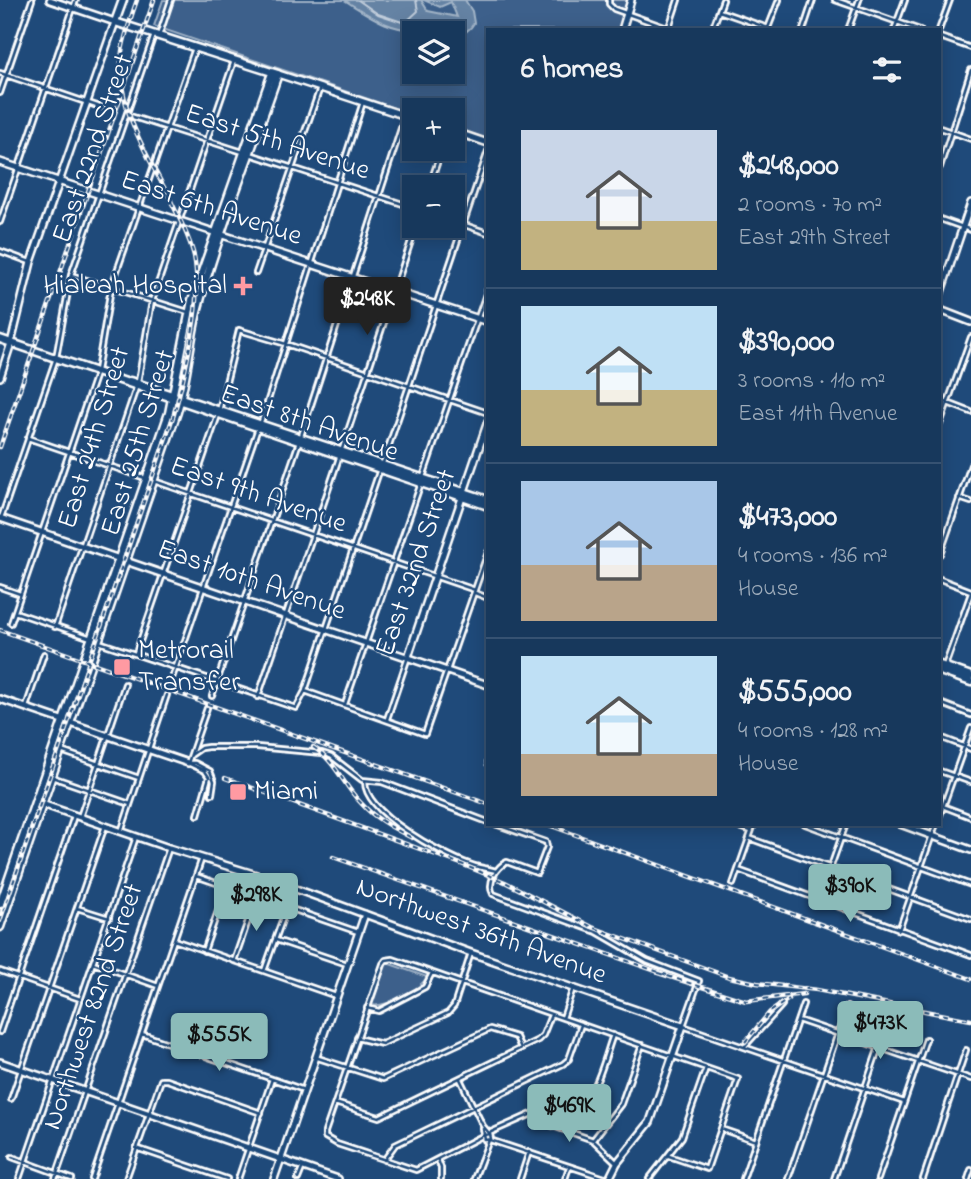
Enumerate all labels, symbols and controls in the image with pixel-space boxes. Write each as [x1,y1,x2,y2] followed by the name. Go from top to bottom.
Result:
[402,21,465,238] map controls
[402,21,465,84] button: layers
[521,48,624,92] text: 6 homes
[42,49,146,249] street label: East 22nd Street
[868,51,906,89] icon: filters
[179,94,375,192] street label: East 5th Avenue
[402,98,465,161] button: +
[738,145,839,189] text: $248,000
[577,158,661,242] icon: home
[115,160,307,258] street label: East 6th Avenue
[402,175,465,238] button: −
[738,189,882,222] text: 2 rooms · 70 m²
[738,222,890,255] text: East 29th Street
[43,266,227,307] place label: Hialeah Hospital
[233,276,253,296] marker: Hialeah Hospital
[318,278,416,337] pin: $248K
[340,283,394,316] text: $248K
[738,321,835,365] text: $390,000
[577,334,661,418] icon: home
[48,342,142,534] street label: East 24th Street
[91,345,187,541] street label: East 25th Street
[738,365,885,398] text: 3 rooms · 110 m²
[214,374,404,474] street label: East 8th Avenue
[738,398,897,431] text: East 11th Avenue
[164,447,352,546] street label: East 9th Avenue
[366,464,468,662] street label: East 32nd Street
[738,496,837,540] text: $473,000
[577,509,661,593] icon: home
[151,530,351,633] street label: East 10th Avenue
[738,540,888,573] text: 4 rooms · 136 m²
[738,573,798,606] text: House
[138,631,240,704] place label: Metrorail Transfer
[112,657,132,677] marker: Metrorail Transfer
[738,671,852,715] text: $555,000
[577,684,661,768] icon: home
[738,715,888,748] text: 4 rooms · 128 m²
[738,748,798,781] text: House
[254,772,318,813] place label: Miami
[228,782,248,802] marker: Miami
[801,864,899,924] pin: $390K
[350,868,612,997] street label: Northwest 36th Avenue
[824,870,876,903] text: $390K
[207,874,305,933] pin: $298K
[33,878,155,1136] street label: Northwest 82nd Street
[230,879,282,912] text: $298K
[831,1002,929,1061] pin: $473K
[853,1007,907,1040] text: $473K
[170,1014,268,1073] pin: $555K
[187,1019,251,1052] text: $555K
[520,1084,618,1144] pin: $469K
[543,1090,595,1123] text: $469K

